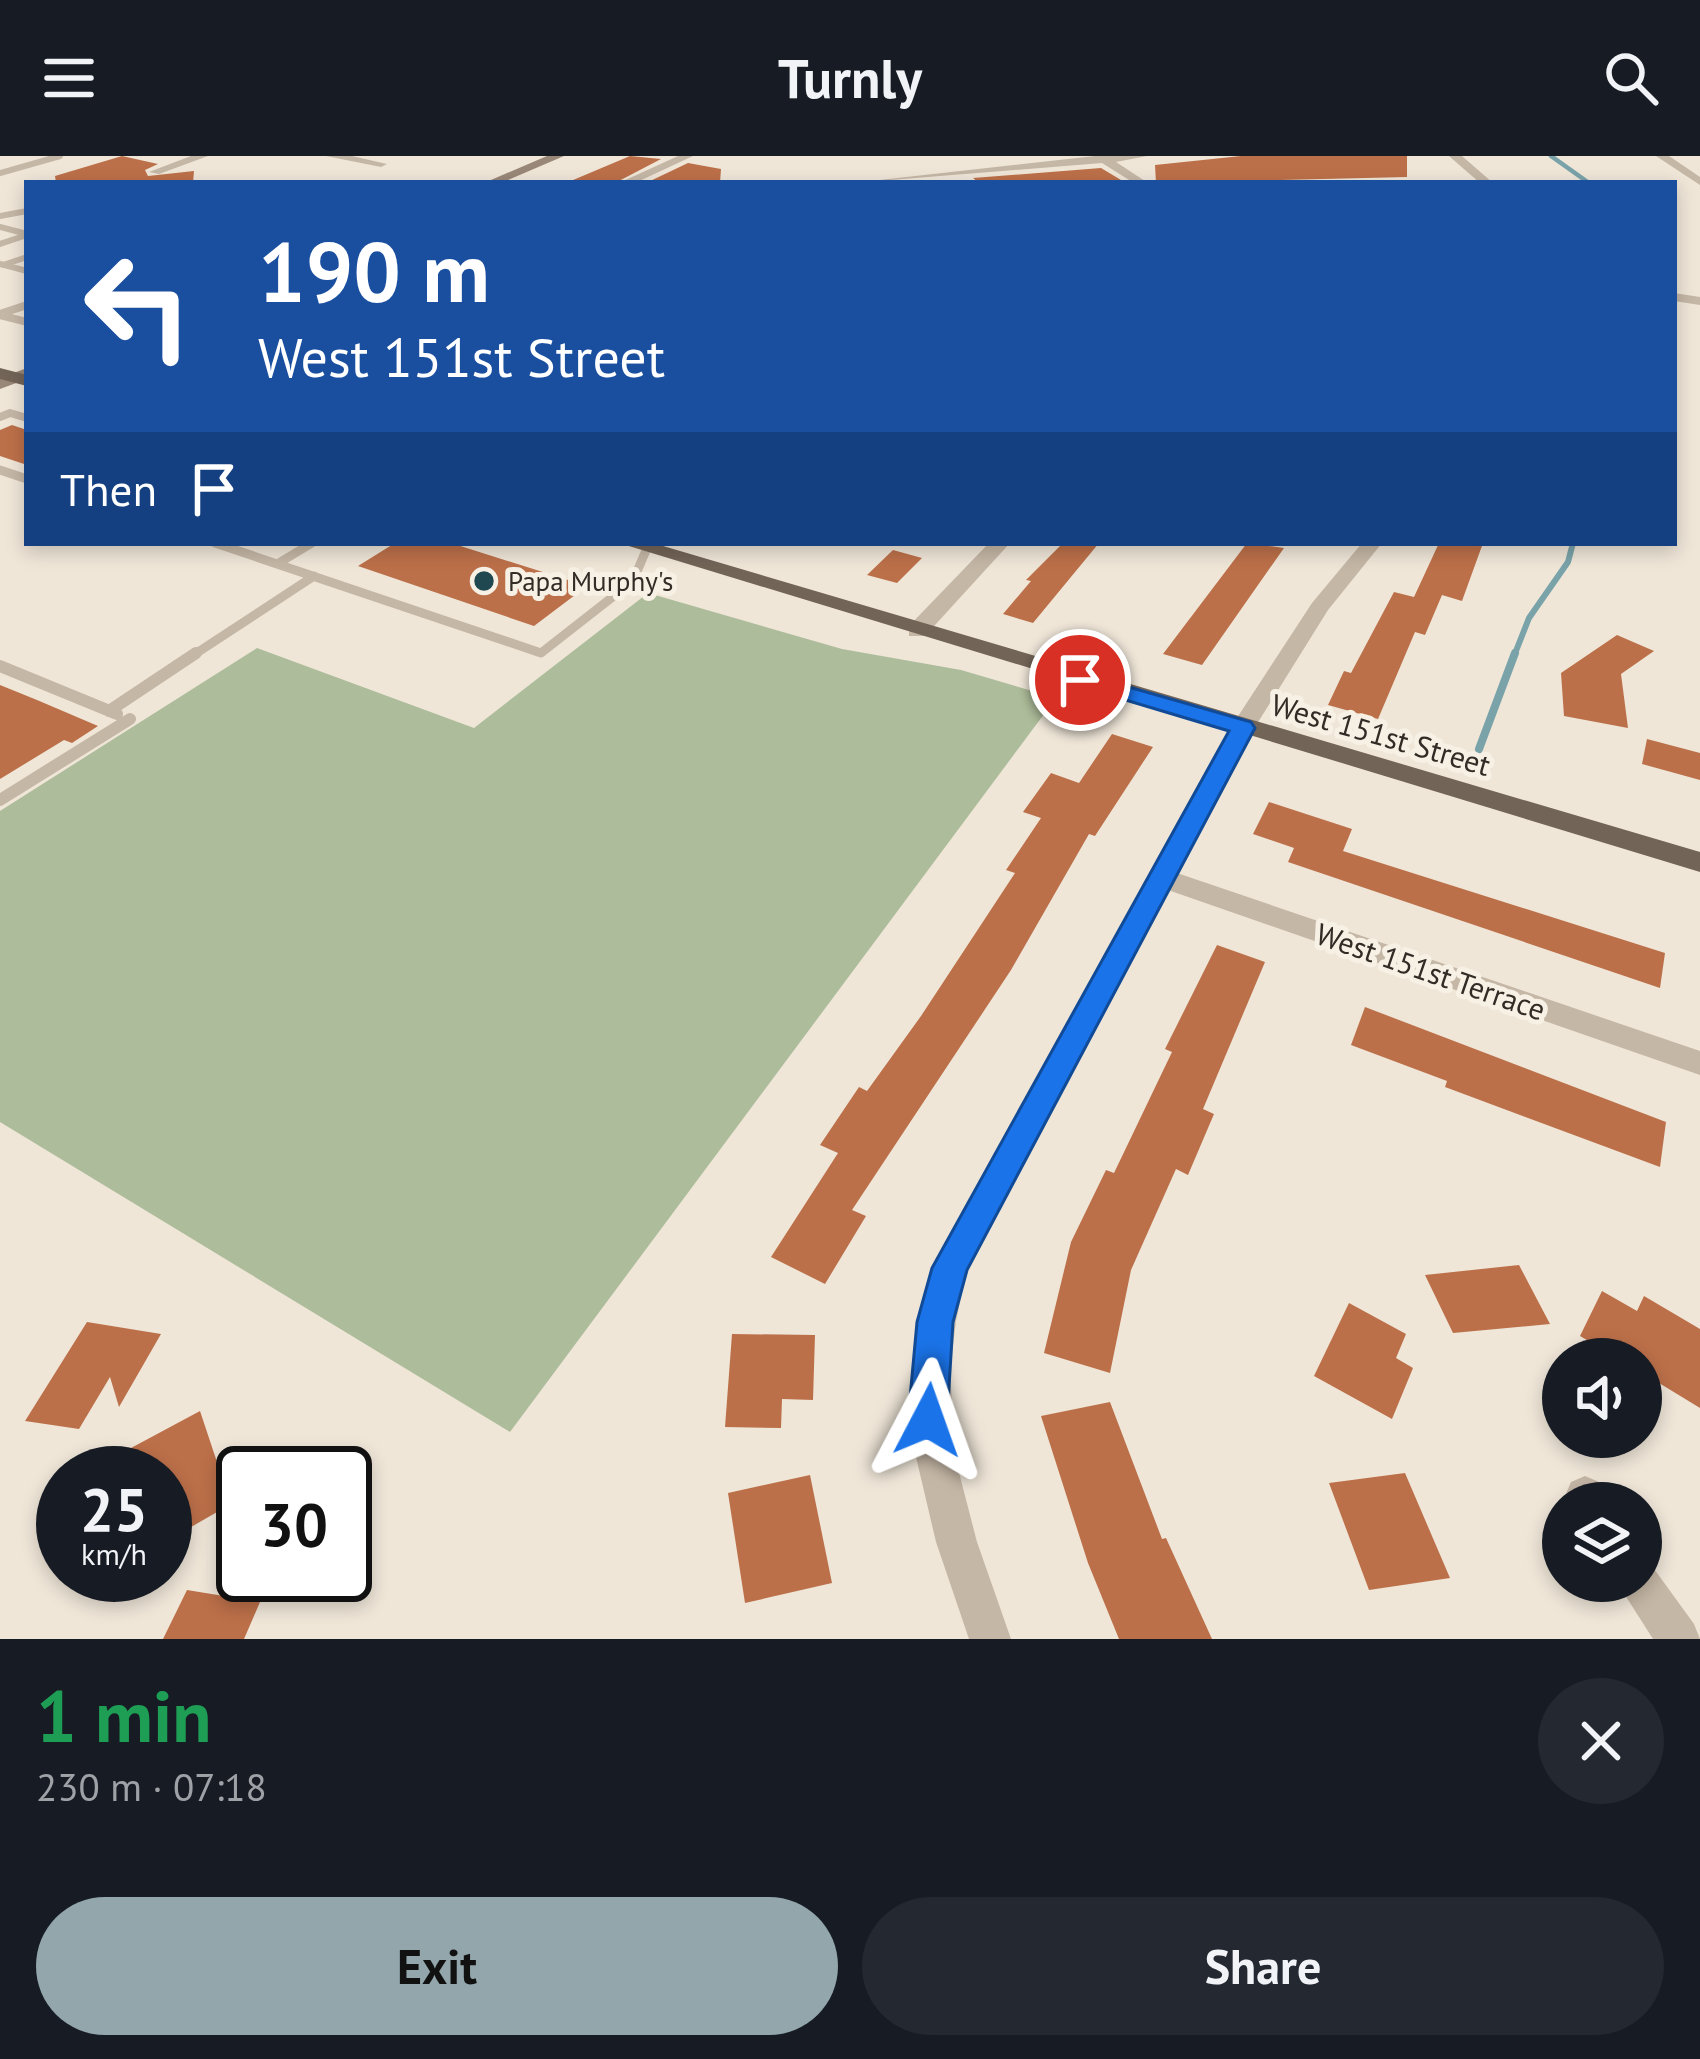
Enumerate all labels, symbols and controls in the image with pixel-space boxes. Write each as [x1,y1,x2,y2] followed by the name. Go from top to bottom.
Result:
[778,43,922,113] text: Turnly
[36,45,102,111] icon: menu
[1598,45,1664,111] icon: search
[258,216,490,325] text: 190 m
[60,228,216,384] icon: left
[258,322,665,392] text: West 151st Street
[181,456,247,522] icon: arrive
[60,460,157,518] text: Then
[508,564,673,598] place label: Papa Murphy's
[471,568,497,594] marker: Papa Murphy's
[1029,629,1131,731] pin
[1047,647,1113,713] icon: arrive
[1267,684,1495,784] street label: West 151st Street
[1311,913,1551,1029] street label: West 151st Terrace
[1542,1338,1662,1602] map controls
[1542,1338,1662,1458] button: sound
[865,1357,991,1483] position arrow
[216,1446,372,1602] speed limit sign: 30
[80,1470,148,1548] text: 25
[1542,1482,1662,1602] button: layers
[81,1534,147,1573] text: km/h
[36,1669,212,1762] text: 1 min
[1538,1678,1664,1804] button: close
[36,1761,267,1812] text: 230 m · 07:18
[36,1897,838,2035] button: Exit
[862,1897,1664,2035] button: Share

